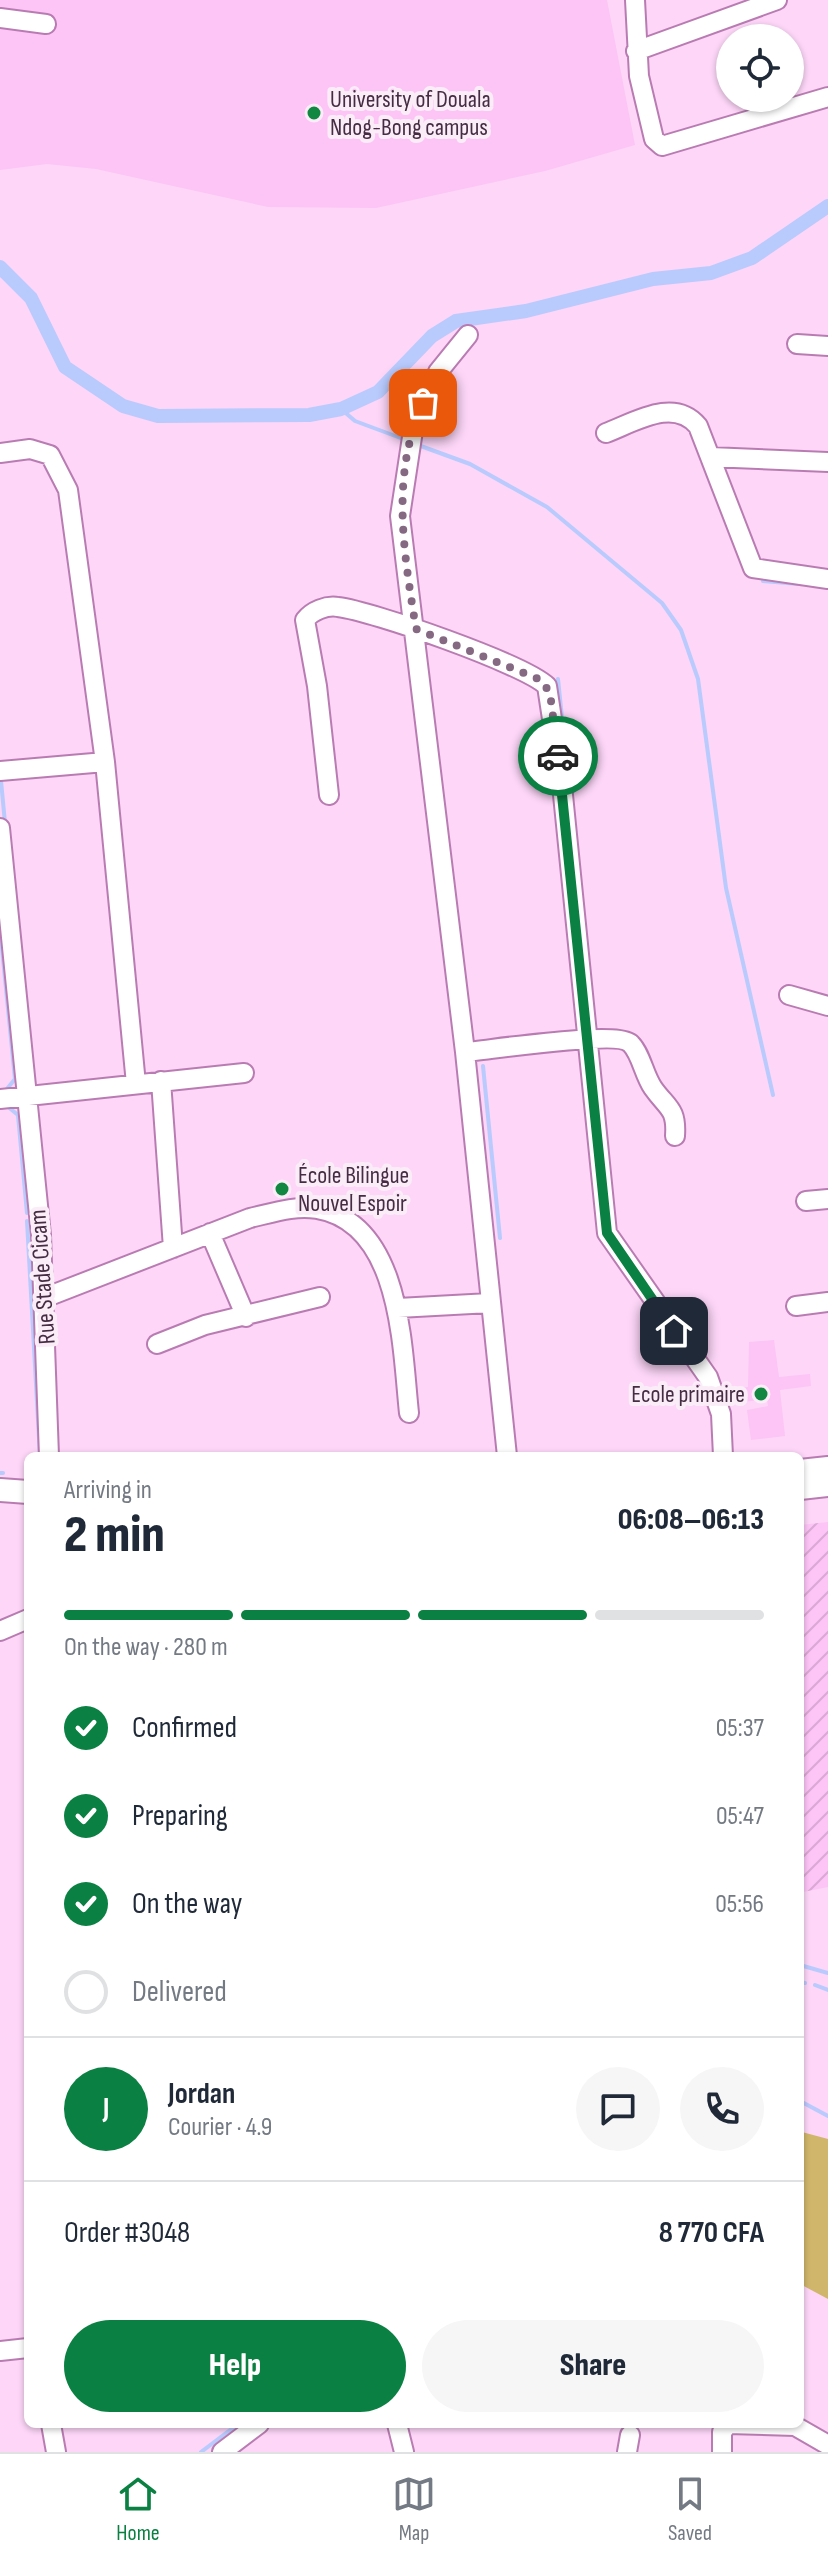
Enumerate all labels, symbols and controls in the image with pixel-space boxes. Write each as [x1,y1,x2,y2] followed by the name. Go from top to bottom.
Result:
[716,24,804,112] map controls
[716,24,804,112] button: locate
[330,85,491,142] place label: University of Douala Ndog-Bong campus
[305,104,323,122] marker: University of Douala Ndog-Bong campus
[389,369,457,437] pin
[401,381,445,425] icon: bag
[518,716,598,796] courier
[536,734,580,778] icon: car
[298,1161,409,1218] place label: École Bilingue Nouvel Espoir
[273,1180,291,1198] marker: École Bilingue Nouvel Espoir
[23,1209,62,1345] street label: Rue Stade Cicam
[640,1297,708,1365] pin
[652,1309,696,1353] icon: home
[631,1380,745,1409] place label: Ecole primaire
[752,1385,770,1403] marker: Ecole primaire
[64,1475,152,1506] text: Arriving in
[618,1502,764,1538] text: 06:08–06:13
[64,1504,165,1567] text: 2 min
[64,1632,228,1663] text: On the way · 280 m
[64,1706,108,1750] icon: check
[132,1710,237,1746] text: Confirmed
[716,1713,764,1744] text: 05:37
[64,1794,108,1838] icon: check
[132,1798,228,1834] text: Preparing
[716,1801,764,1832] text: 05:47
[64,1882,108,1926] icon: check
[132,1886,242,1922] text: On the way
[715,1889,764,1920] text: 05:56
[132,1974,227,2010] text: Delivered
[576,2067,660,2151] button: chat
[680,2067,764,2151] button: phone
[168,2076,235,2112] text: Jordan
[103,2091,109,2127] text: J
[168,2112,272,2143] text: Courier · 4.9
[64,2215,190,2251] text: Order #3048
[659,2215,764,2251] text: 8 770 CFA
[64,2320,406,2412] button: Help
[422,2320,764,2412] button: Share
[116,2472,160,2547] tab: Home
[392,2472,436,2547] tab: Map
[668,2472,712,2547] tab: Saved

